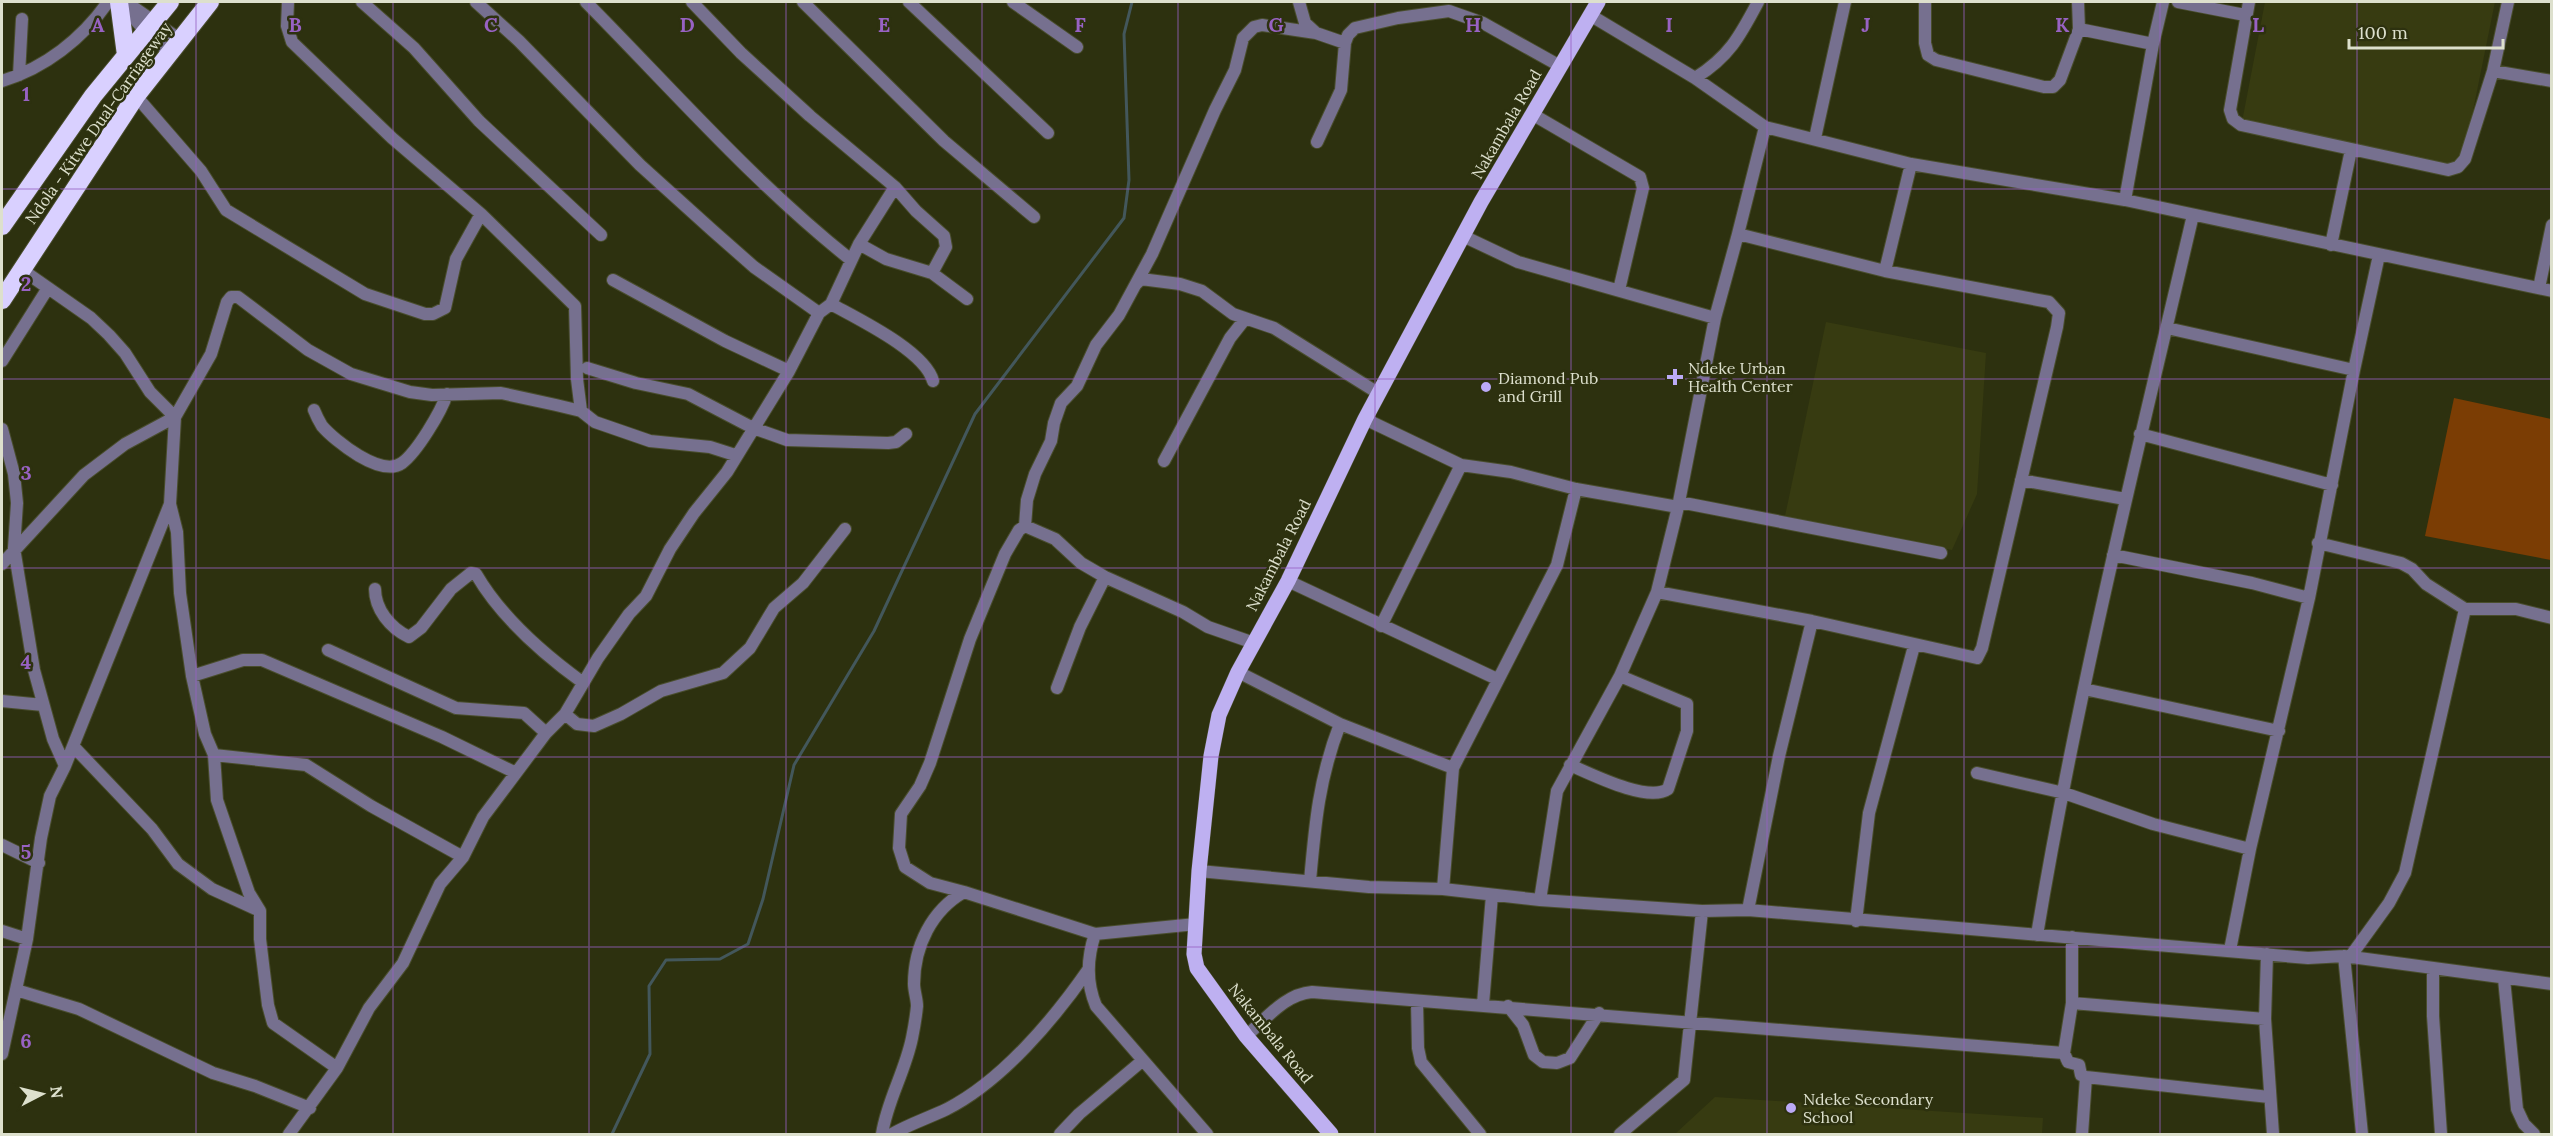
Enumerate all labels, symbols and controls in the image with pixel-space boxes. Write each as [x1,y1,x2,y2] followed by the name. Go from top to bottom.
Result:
[91,12,105,37] text: A
[288,12,302,37] text: B
[484,12,498,37] text: C
[679,12,695,37] text: D
[878,12,890,37] text: E
[1074,12,1086,37] text: F
[1268,12,1284,37] text: G
[1465,12,1481,37] text: H
[1665,12,1673,37] text: I
[1861,12,1871,37] text: J
[2055,12,2070,37] text: K
[2252,12,2264,37] text: L
[2349,12,2504,50] scale bar
[20,18,176,228] street label: Ndola - Kitwe Dual-Carriageway
[2358,21,2408,44] text: 100 m
[1467,65,1546,182] street label: Nakambala Road
[22,81,30,106] text: 1
[21,271,31,296] text: 2
[1688,358,1793,396] place label: Ndeke Urban Health Center
[1498,368,1598,406] place label: Diamond Pub and Grill
[1666,368,1684,386] marker: Ndeke Urban Health Center
[1479,380,1493,394] marker: Diamond Pub and Grill
[20,460,32,485] text: 3
[1241,495,1315,614] street label: Nakambala Road
[21,649,32,674] text: 4
[21,839,32,864] text: 5
[1225,979,1318,1087] street label: Nakambala Road
[20,1028,32,1053] text: 6
[12,1064,72,1124] north arrow
[46,1085,68,1100] text: N
[1803,1089,1934,1127] place label: Ndeke Secondary School
[1784,1101,1798,1115] marker: Ndeke Secondary School

